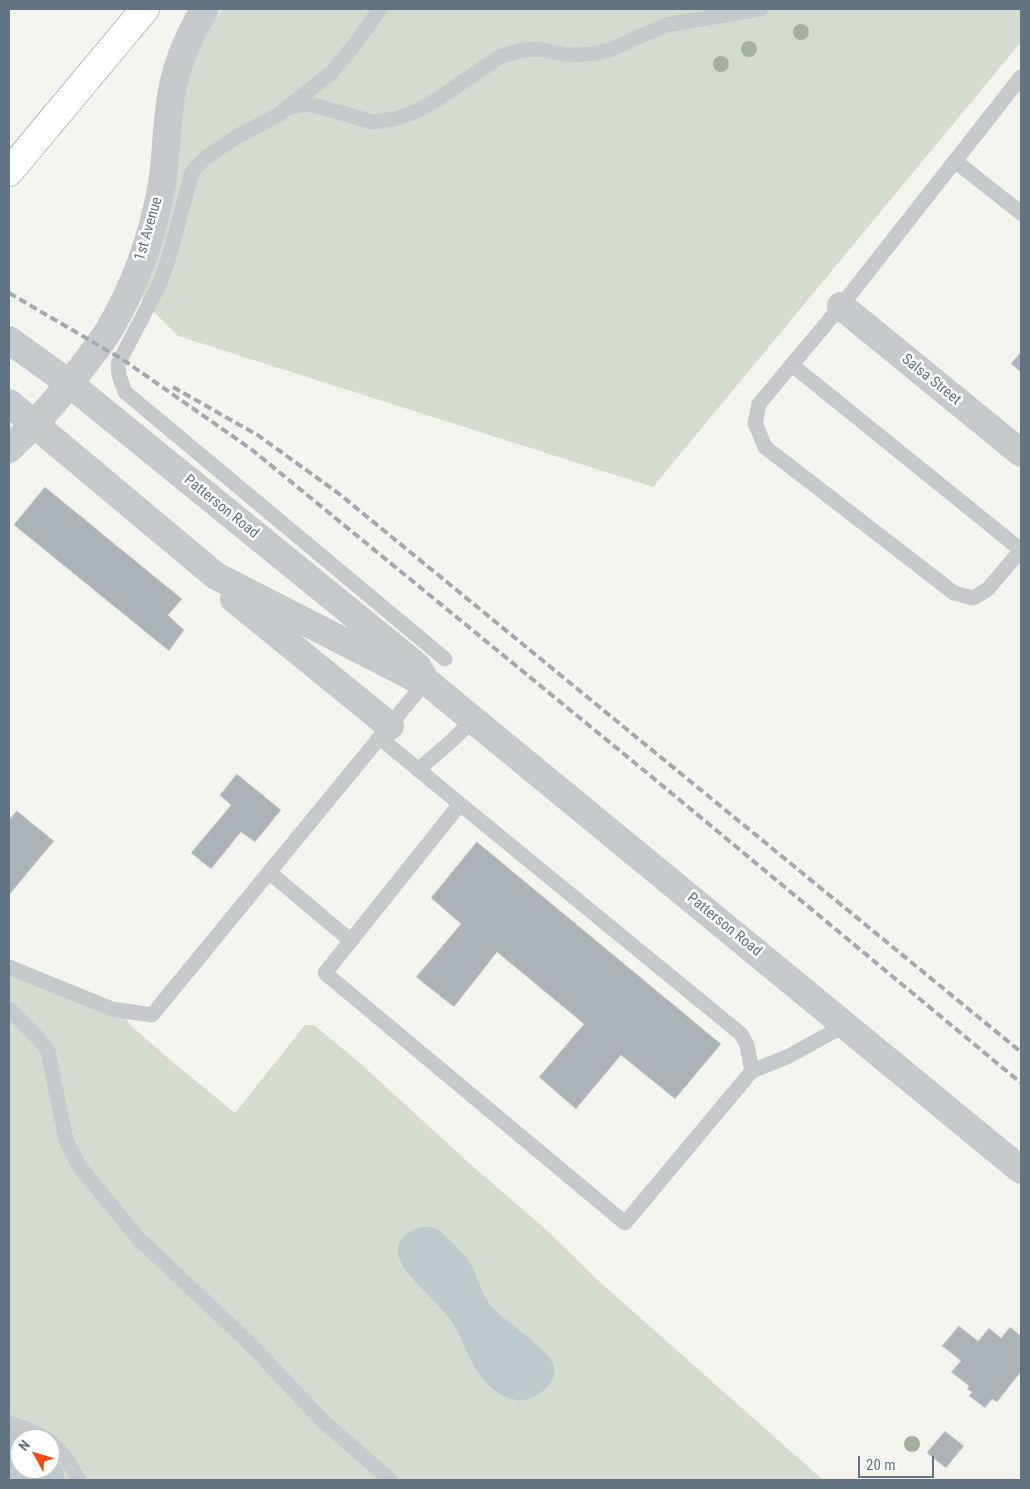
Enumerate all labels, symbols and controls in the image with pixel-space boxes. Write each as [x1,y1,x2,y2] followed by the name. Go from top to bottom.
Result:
[131,195,167,263] street label: 1st Avenue
[898,351,964,409] street label: Salsa Street
[180,471,262,543] street label: Patterson Road
[683,889,765,961] street label: Patterson Road
[10,1429,60,1479] north arrow
[15,1437,33,1454] text: N
[860,1446,936,1478] scale bar
[866,1456,896,1474] text: 20 m

